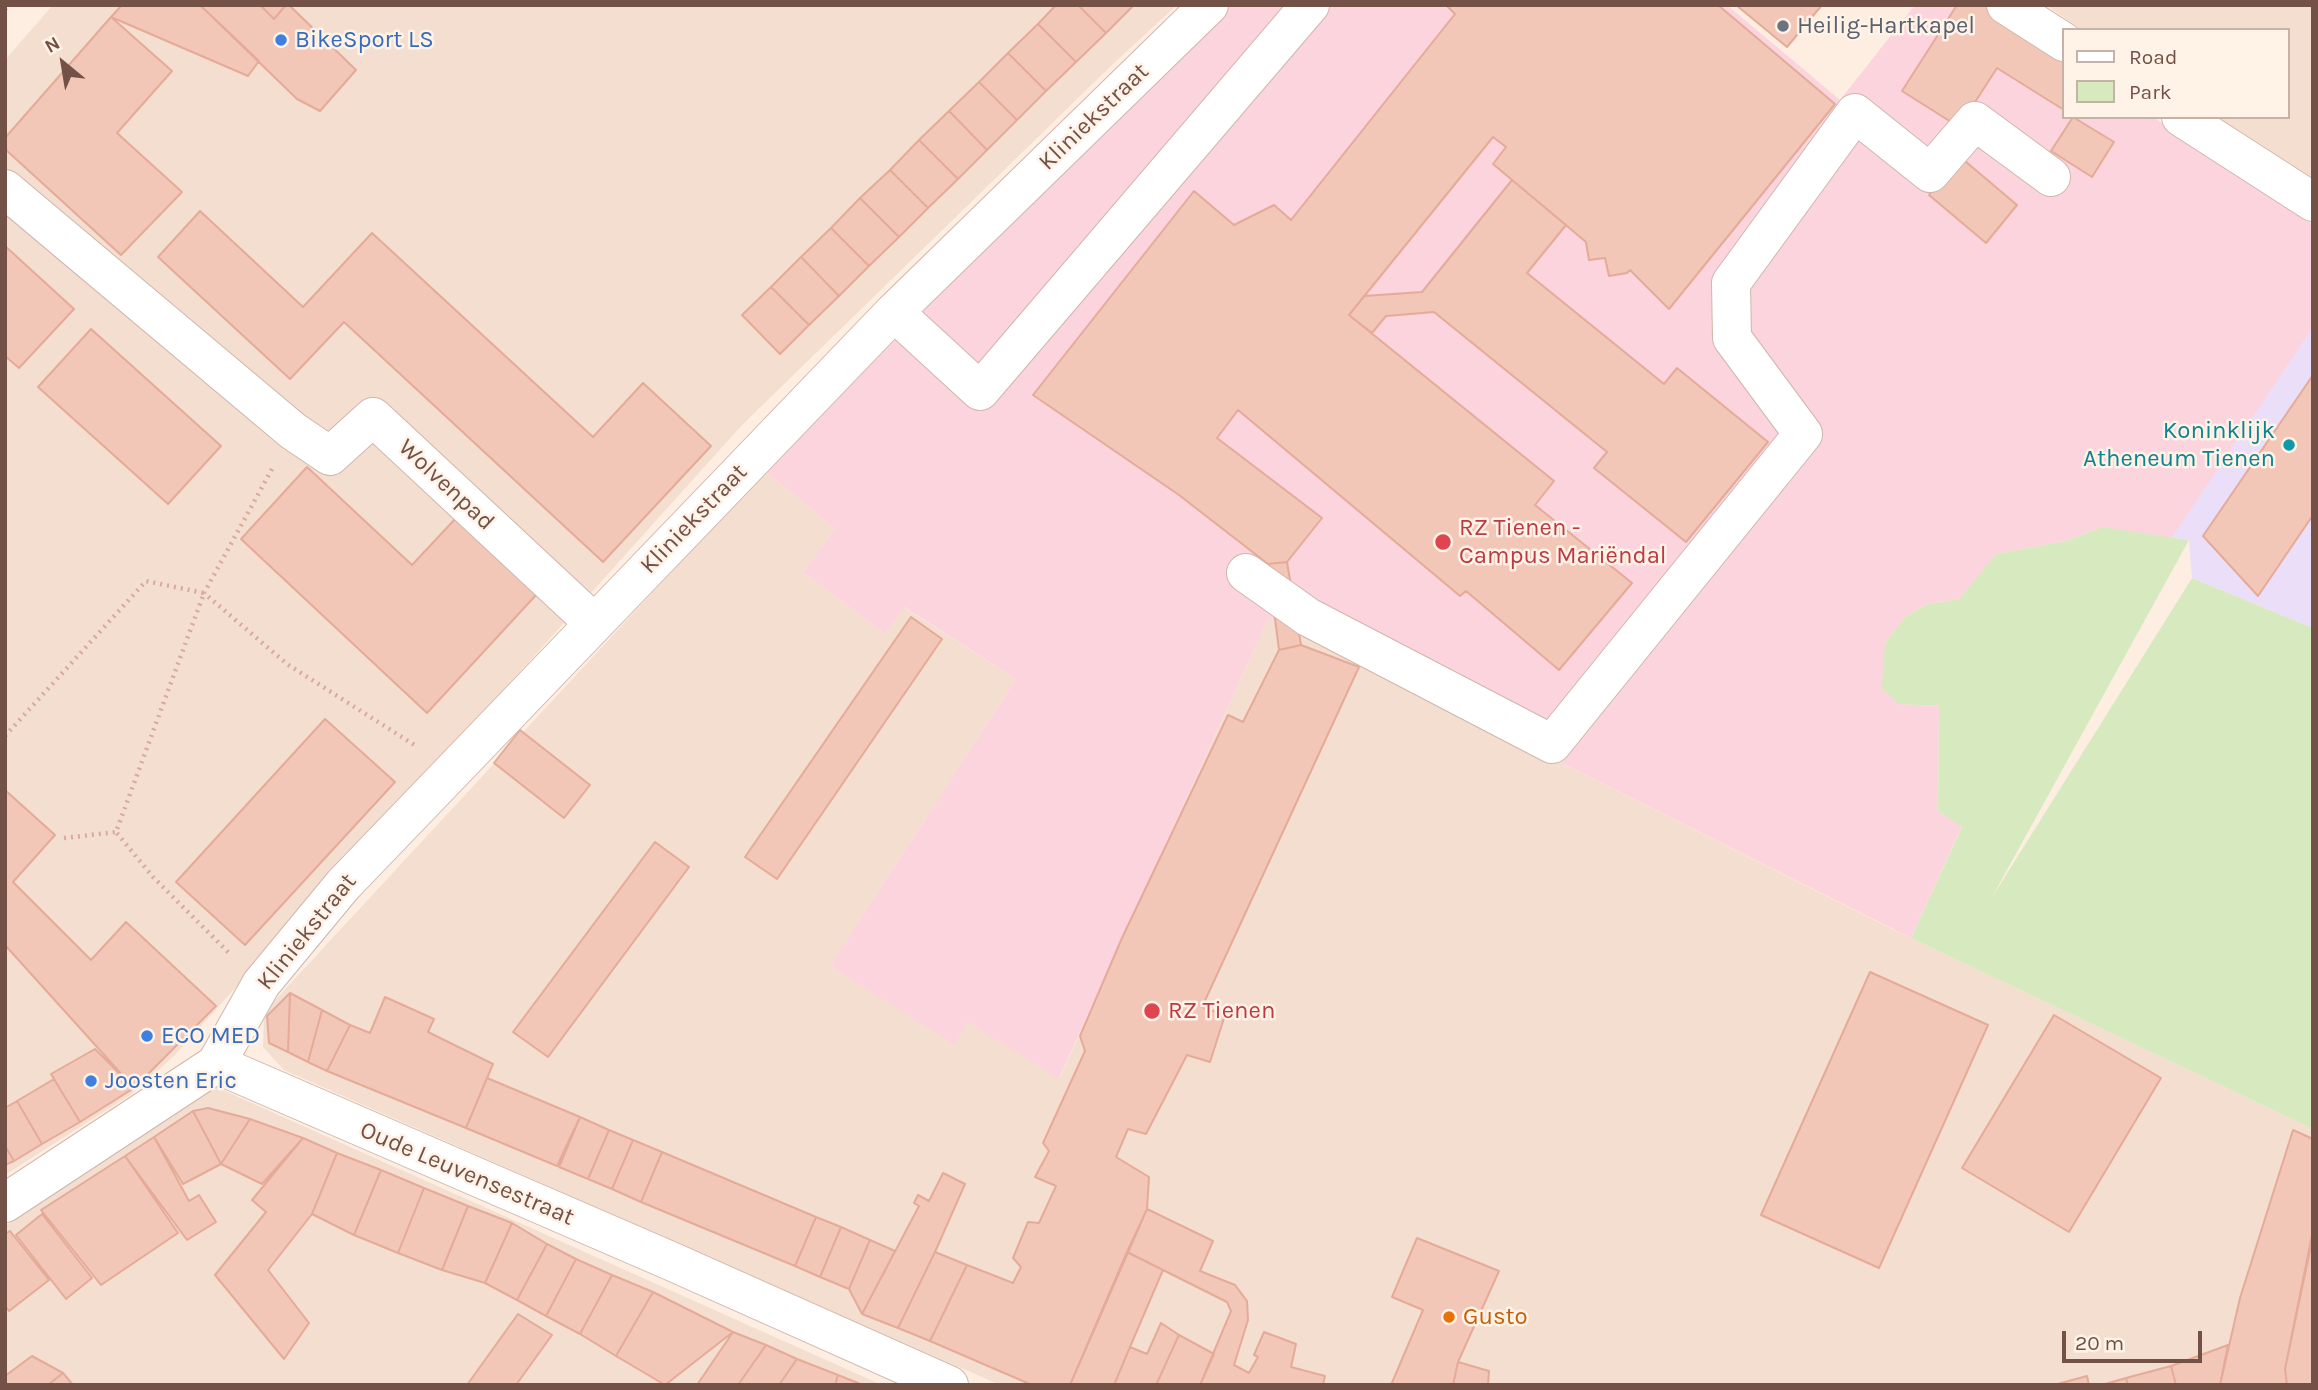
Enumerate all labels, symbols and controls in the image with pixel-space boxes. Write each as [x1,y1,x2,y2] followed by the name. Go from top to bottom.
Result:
[1797,12,1975,40] place label: Heilig-Hartkapel
[1775,18,1791,34] marker: Heilig-Hartkapel
[295,26,434,54] place label: BikeSport LS
[28,28,98,98] north arrow
[2062,28,2290,119] legend
[41,32,64,58] text: N
[273,32,289,48] marker: BikeSport LS
[2129,45,2177,69] text: Road
[1033,57,1155,177] street label: Kliniekstraat
[2129,80,2172,104] text: Park
[2083,417,2275,473] place label: Koninklijk Atheneum Tienen
[392,433,500,537] street label: Wolvenpad
[2281,437,2297,453] marker: Koninklijk Atheneum Tienen
[634,458,754,580] street label: Kliniekstraat
[1459,514,1667,570] place label: RZ Tienen - Campus Mariëndal
[1433,532,1453,552] marker: RZ Tienen - Campus Mariëndal
[251,868,363,996] street label: Kliniekstraat
[1168,997,1275,1025] place label: RZ Tienen
[1142,1001,1162,1021] marker: RZ Tienen
[161,1022,260,1050] place label: ECO MED
[139,1028,155,1044] marker: ECO MED
[105,1067,237,1095] place label: Joosten Eric
[83,1073,99,1089] marker: Joosten Eric
[356,1116,578,1232] street label: Oude Leuvensestraat
[1463,1303,1528,1331] place label: Gusto
[1441,1309,1457,1325] marker: Gusto
[2066,1316,2206,1360] scale bar
[2075,1331,2124,1355] text: 20 m

